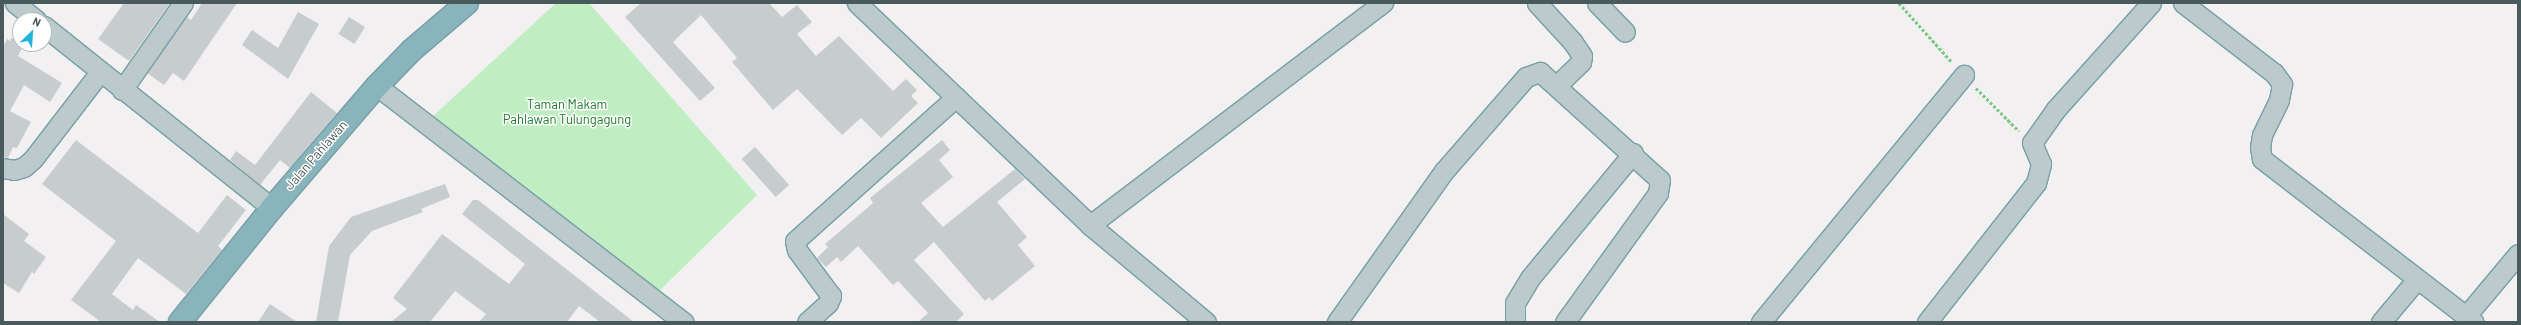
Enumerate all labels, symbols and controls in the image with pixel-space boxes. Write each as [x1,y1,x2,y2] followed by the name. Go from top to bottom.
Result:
[12,12,52,52] north arrow
[31,14,43,29] text: N
[503,97,631,128] park label: Taman Makam Pahlawan Tulungagung
[282,117,350,193] street label: Jalan Pahlawan

